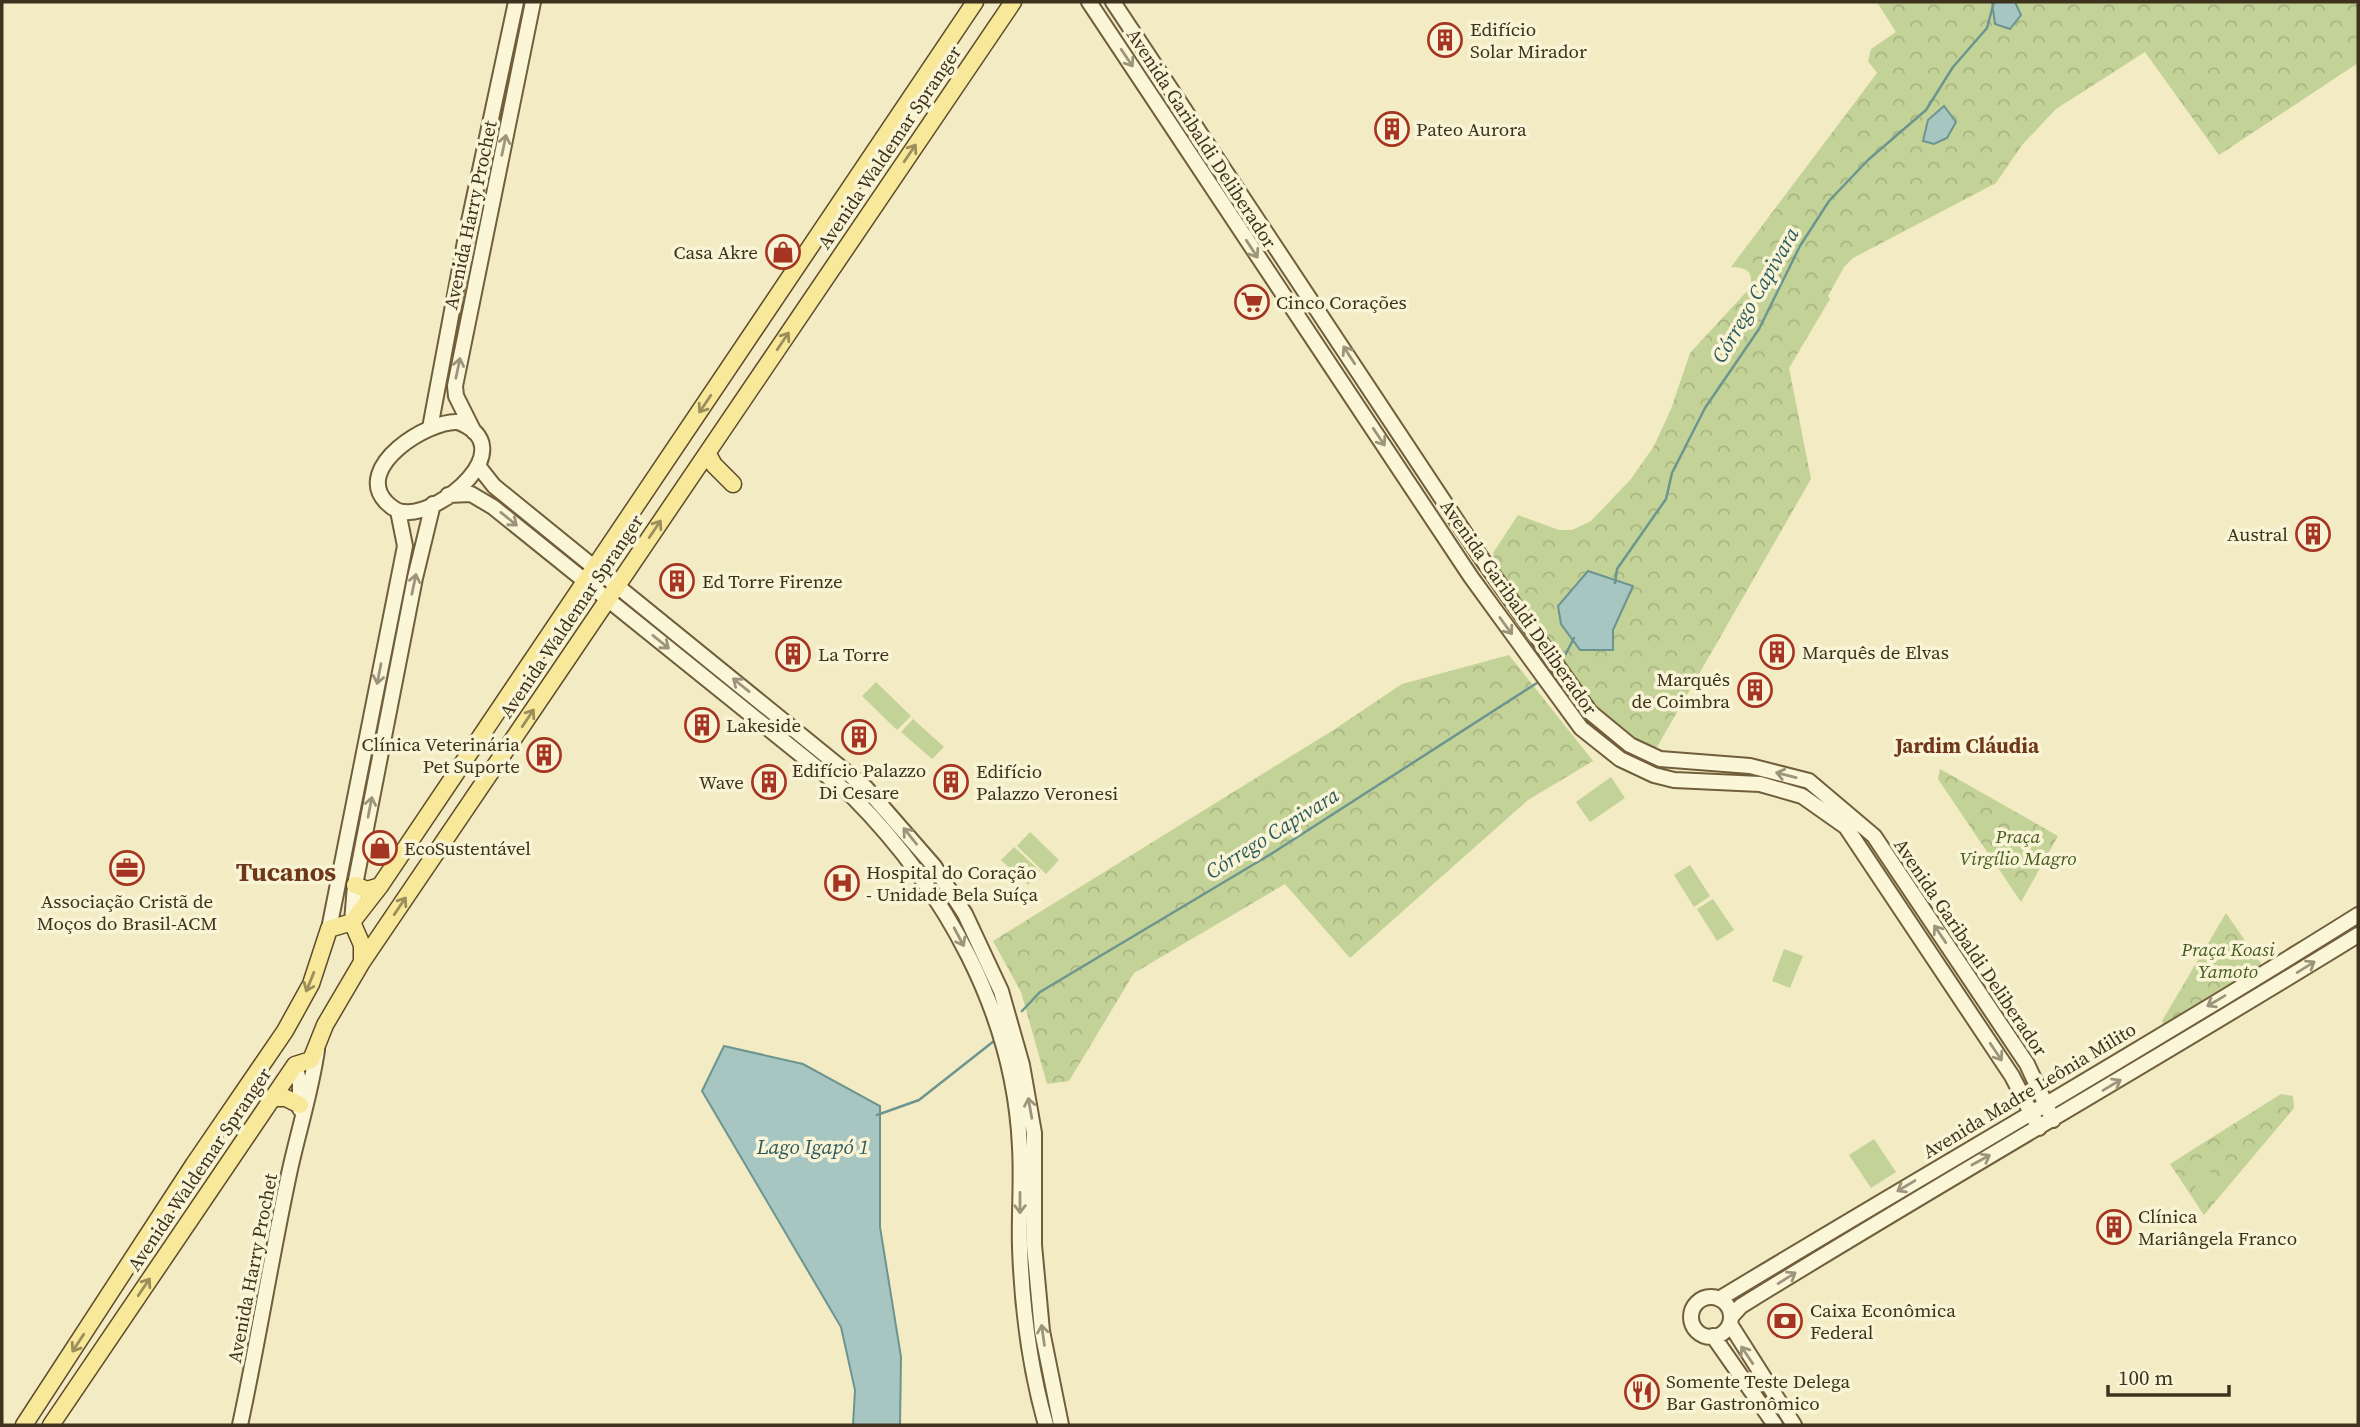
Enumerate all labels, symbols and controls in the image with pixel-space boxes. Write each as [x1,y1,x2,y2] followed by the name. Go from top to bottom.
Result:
[1470,16,1587,64] place label: Edifício Solar Mirador
[1426,21,1464,59] building icon: Edifício Solar Mirador
[1121,23,1283,253] street label: Avenida Garibaldi Deliberador
[811,40,967,254] street label: Avenida Waldemar Spranger
[1120,48,1134,68] one-way arrow
[1373,110,1411,148] building icon: Pateo Aurora
[1416,116,1527,142] place label: Pateo Aurora
[437,117,503,312] street label: Avenida Harry Prochet
[498,134,512,157] one-way arrow
[903,144,918,163] one-way arrow
[1704,222,1806,368] water label: Córrego Capivara
[764,233,802,271] shop icon: Casa Akre
[1245,238,1259,258] one-way arrow
[673,239,758,265] place label: Casa Akre
[1233,283,1271,321] supermarket icon: Cinco Corações
[1276,289,1407,315] place label: Cinco Corações
[775,332,790,351] one-way arrow
[1341,346,1356,365] one-way arrow
[452,357,466,380] one-way arrow
[698,394,712,413] one-way arrow
[1372,427,1386,447] one-way arrow
[1435,494,1603,720] street label: Avenida Garibaldi Deliberador
[493,509,649,723] street label: Avenida Waldemar Spranger
[499,512,517,527] one-way arrow
[2294,515,2332,553] building icon: Austral
[648,520,662,540] one-way arrow
[2227,521,2288,547] place label: Austral
[658,562,696,600] building icon: Ed Torre Firenze
[702,568,843,594] place label: Ed Torre Firenze
[408,573,422,596] one-way arrow
[1499,616,1513,635] one-way arrow
[1758,633,1796,671] building icon: Marquês de Elvas
[652,634,670,649] one-way arrow
[774,635,812,673] building icon: La Torre
[1802,639,1949,665] place label: Marquês de Elvas
[818,641,889,667] place label: La Torre
[371,662,385,685] one-way arrow
[1631,666,1730,714] place label: Marquês de Coimbra
[1736,671,1774,709] building icon: Marquês de Coimbra
[732,678,750,693] one-way arrow
[683,706,721,744] building icon: Lakeside
[521,708,535,728] one-way arrow
[726,712,801,738] place label: Lakeside
[840,718,878,756] building icon: Edifício Palazzo Di Cesare
[362,731,520,779] place label: Clínica Veterinária Pet Suporte
[1893,731,2040,760] district label: Jardim Cláudia
[525,736,563,774] building icon: Clínica Veterinária Pet Suporte
[792,757,926,805] place label: Edifício Palazzo Di Cesare
[976,758,1118,806] place label: Edifício Palazzo Veronesi
[750,763,788,801] building icon: Wave
[932,763,970,801] building icon: Edifício Palazzo Veronesi
[1775,768,1798,781] one-way arrow
[699,769,744,795] place label: Wave
[1200,780,1344,886] water label: Córrego Capivara
[364,796,377,819] one-way arrow
[1959,823,2077,871] park label: Praça Virgílio Magro
[902,828,918,846] one-way arrow
[361,829,399,867] shop icon: EcoSustentável
[1888,833,2054,1061] street label: Avenida Garibaldi Deliberador
[404,835,531,861] place label: EcoSustentável
[108,849,146,887] office icon: Associação Cristã de Moços do Brasil-ACM
[236,854,336,890] district label: Tucanos
[866,859,1038,907] place label: Hospital do Coração - Unidade Bela Suíça
[823,864,861,902] hospital icon: Hospital do Coração - Unidade Bela Suíça
[37,888,217,936] place label: Associação Cristã de Moços do Brasil-ACM
[393,897,407,916] one-way arrow
[1933,925,1947,945] one-way arrow
[952,927,966,947] one-way arrow
[2180,936,2275,984] park label: Praça Koasi Yamoto
[2296,960,2316,974] one-way arrow
[303,970,316,992] one-way arrow
[2207,995,2227,1009] one-way arrow
[1917,1016,2141,1164] street label: Avenida Madre Leônia Milito
[1988,1042,2003,1061] one-way arrow
[121,1062,277,1276] street label: Avenida Waldemar Spranger
[2101,1078,2121,1092] one-way arrow
[1023,1097,1036,1120] one-way arrow
[756,1132,869,1161] water label: Lago Igapó 1
[1971,1153,1991,1167] one-way arrow
[221,1170,283,1365] street label: Avenida Harry Prochet
[1896,1179,1916,1193] one-way arrow
[1013,1192,1027,1215] one-way arrow
[2138,1203,2297,1251] place label: Clínica Mariângela Franco
[2095,1208,2133,1246] building icon: Clínica Mariângela Franco
[1776,1271,1796,1285] one-way arrow
[137,1278,151,1297] one-way arrow
[1810,1297,1956,1345] place label: Caixa Econômica Federal
[1766,1302,1804,1340] bank icon: Caixa Econômica Federal
[1036,1324,1049,1346] one-way arrow
[71,1333,85,1353] one-way arrow
[1740,1346,1754,1365] one-way arrow
[2108,1354,2229,1398] scale bar
[2118,1363,2173,1392] text: 100 m
[1666,1368,1850,1416] place label: Somente Teste Delega Bar Gastronômico
[1623,1373,1661,1411] restaurant icon: Somente Teste Delega Bar Gastronômico

